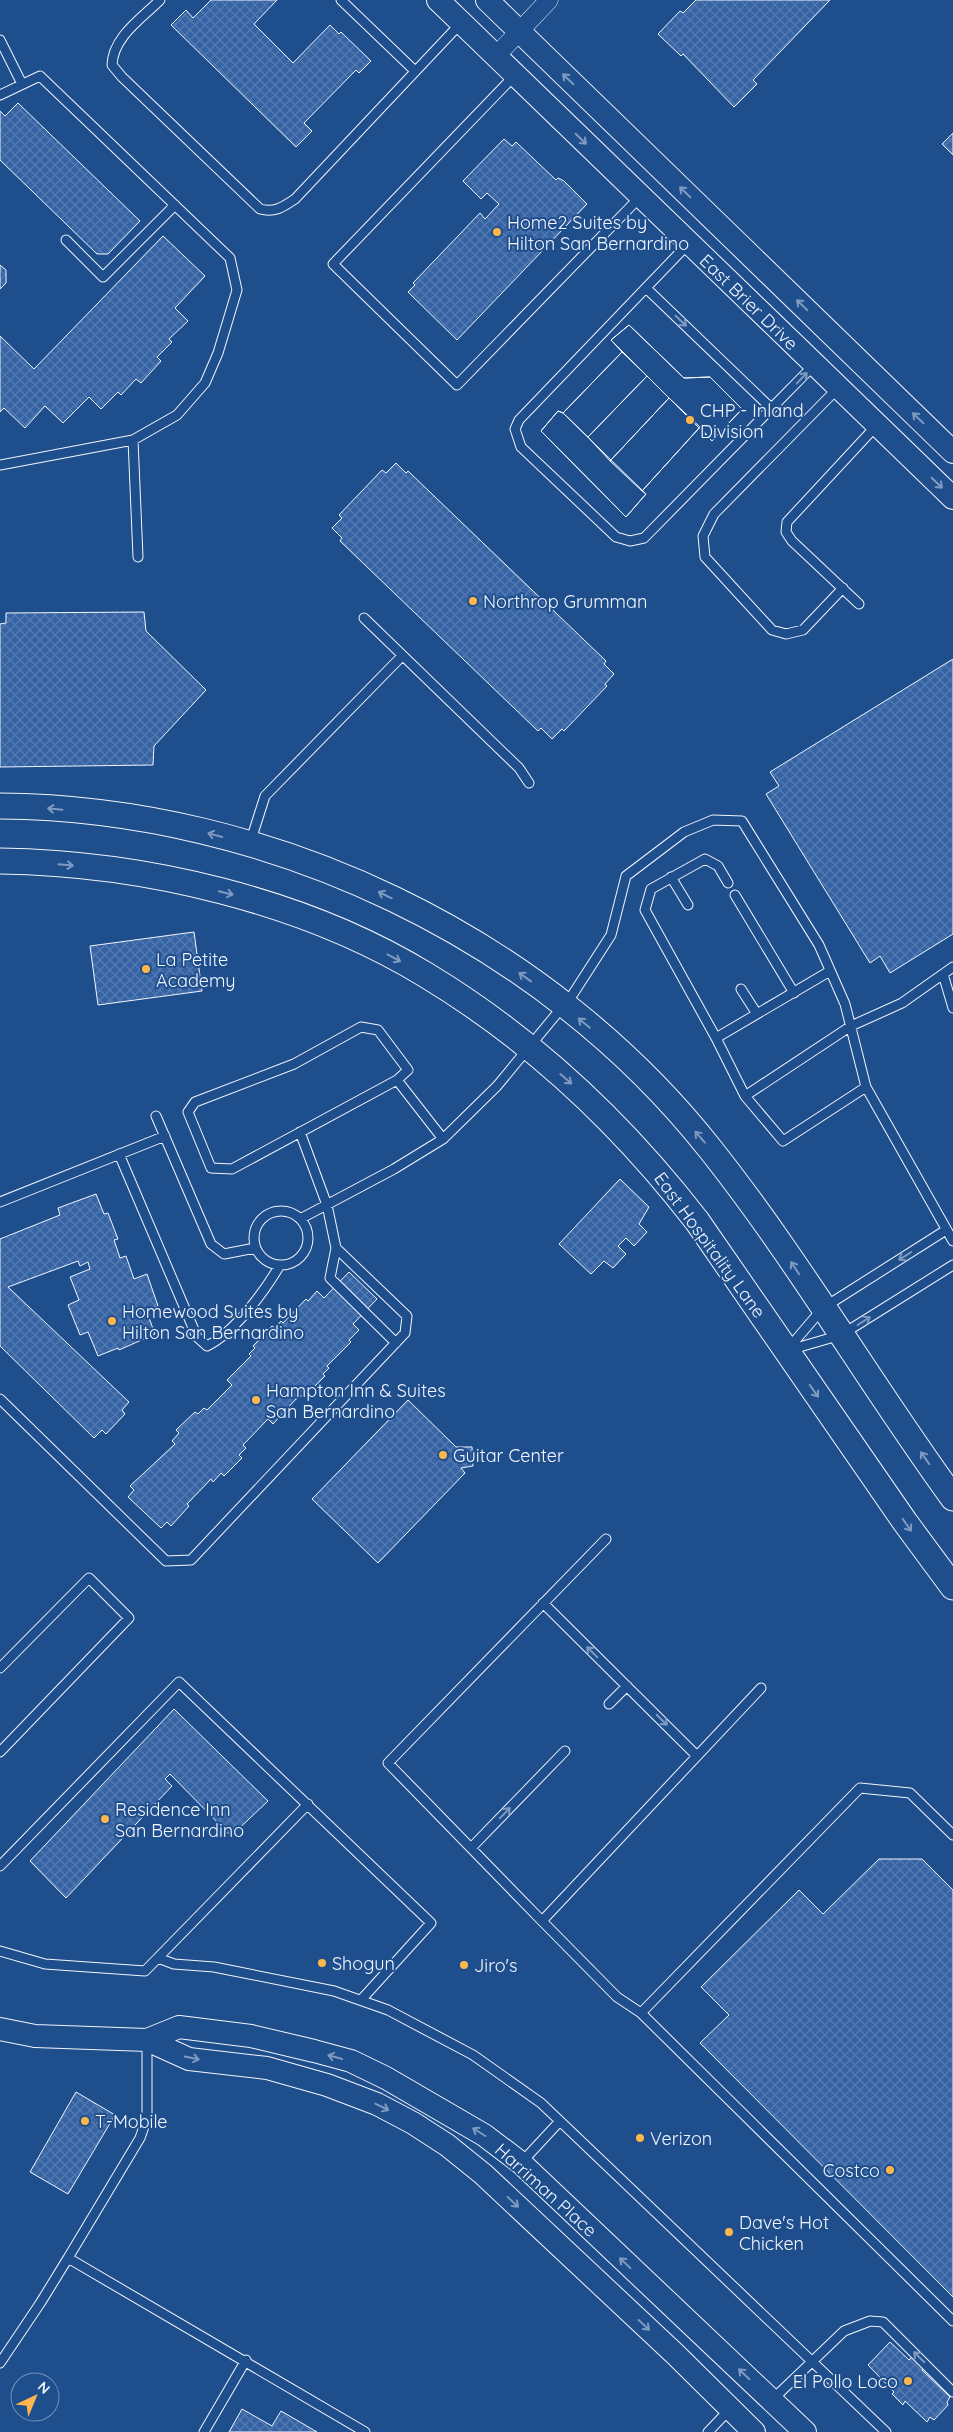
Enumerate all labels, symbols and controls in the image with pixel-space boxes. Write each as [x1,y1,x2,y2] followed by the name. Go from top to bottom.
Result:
[562,73,575,85] one-way arrow
[575,133,587,145] one-way arrow
[679,185,691,198] one-way arrow
[507,211,689,255] place label: Home2 Suites by Hilton San Bernardino
[491,226,503,238] marker: Home2 Suites by Hilton San Bernardino
[695,249,803,355] street label: East Brier Drive
[796,298,808,311] one-way arrow
[675,315,687,327] one-way arrow
[796,371,808,384] one-way arrow
[700,399,804,443] place label: CHP - Inland Division
[912,412,924,424] one-way arrow
[684,414,696,426] marker: CHP - Inland Division
[931,477,943,489] one-way arrow
[483,590,647,613] place label: Northrop Grumman
[467,595,479,607] marker: Northrop Grumman
[48,804,64,814] one-way arrow
[208,829,224,839] one-way arrow
[58,860,74,870] one-way arrow
[217,889,233,898] one-way arrow
[378,890,393,899] one-way arrow
[156,948,236,992] place label: La Petite Academy
[386,953,401,963] one-way arrow
[140,963,152,975] marker: La Petite Academy
[518,972,532,982] one-way arrow
[578,1017,591,1028] one-way arrow
[559,1073,572,1084] one-way arrow
[694,1130,706,1143] one-way arrow
[649,1167,771,1323] street label: East Hospitality Lane
[899,1252,913,1262] one-way arrow
[790,1261,801,1275] one-way arrow
[122,1300,304,1344] place label: Homewood Suites by Hilton San Bernardino
[106,1315,118,1327] marker: Homewood Suites by Hilton San Bernardino
[856,1316,870,1326] one-way arrow
[266,1379,446,1423] place label: Hampton Inn & Suites San Bernardino
[809,1384,819,1398] one-way arrow
[250,1394,262,1406] marker: Hampton Inn & Suites San Bernardino
[453,1444,564,1467] place label: Guitar Center
[437,1449,449,1461] marker: Guitar Center
[920,1451,930,1465] one-way arrow
[902,1518,912,1532] one-way arrow
[586,1646,598,1658] one-way arrow
[655,1714,668,1726] one-way arrow
[115,1798,244,1842] place label: Residence Inn San Bernardino
[499,1807,511,1819] one-way arrow
[99,1813,111,1825] marker: Residence Inn San Bernardino
[332,1952,395,1975] place label: Shogun
[474,1954,517,1977] place label: Jiro's
[316,1957,328,1969] marker: Shogun
[458,1959,470,1971] marker: Jiro's
[327,2051,343,2061] one-way arrow
[184,2054,200,2063] one-way arrow
[374,2103,389,2112] one-way arrow
[95,2110,168,2133] place label: T-Mobile
[79,2115,91,2127] marker: T-Mobile
[472,2126,486,2136] one-way arrow
[650,2127,712,2150] place label: Verizon
[634,2132,646,2144] marker: Verizon
[490,2138,602,2242] street label: Harriman Place
[823,2159,880,2182] place label: Costco
[884,2164,896,2176] marker: Costco
[507,2196,520,2208] one-way arrow
[739,2211,829,2255] place label: Dave's Hot Chicken
[723,2226,735,2238] marker: Dave's Hot Chicken
[619,2257,631,2269] one-way arrow
[638,2319,651,2331] one-way arrow
[912,2351,925,2363] one-way arrow
[738,2368,751,2380] one-way arrow
[793,2370,898,2393] place label: El Pollo Loco
[10,2372,60,2422] north arrow
[902,2375,914,2387] marker: El Pollo Loco
[34,2378,54,2398] text: N

